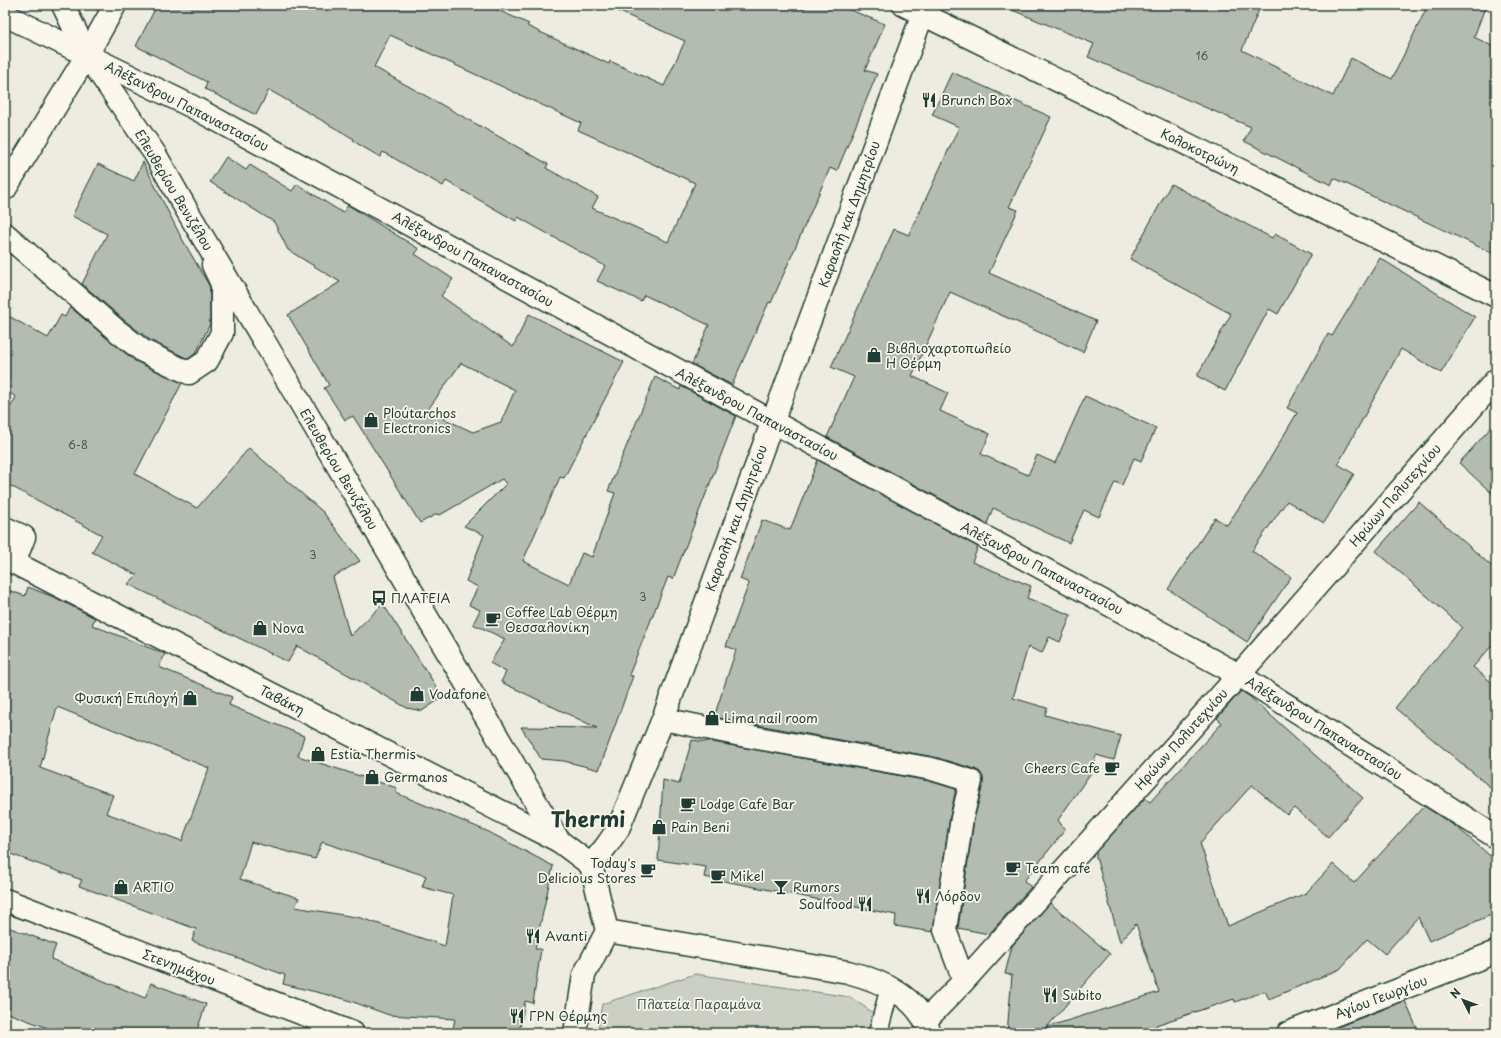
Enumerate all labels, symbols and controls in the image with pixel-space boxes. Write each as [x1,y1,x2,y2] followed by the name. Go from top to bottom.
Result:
[1196,47,1209,64] house number: 16
[102,56,273,155] street label: Αλέξανδρου Παπαναστασίου
[941,90,1012,109] place label: Brunch Box
[920,91,938,109] restaurant icon: Brunch Box
[1158,123,1243,178] street label: Κολοκοτρώνη
[131,126,218,254] street label: Ελευθερίου Βενιζέλου
[813,138,884,290] street label: Καραολή και Δημητρίου
[389,206,557,311] street label: Αλέξανδρου Παπαναστασίου
[886,338,1011,372] place label: Βιβλιοχαρτοπωλείο Η Θέρμη
[865,346,883,364] shop icon: Βιβλιοχαρτοπωλείο Η Θέρμη
[673,363,842,465] street label: Αλέξανδρου Παπαναστασίου
[383,403,456,437] place label: Ploútarchos Electronics
[296,405,383,533] street label: Ελευθερίου Βενιζέλου
[362,411,380,429] shop icon: Ploútarchos Electronics
[68,436,88,453] house number: 6-8
[1344,439,1445,550] street label: Ηρώων Πολυτεχνίου
[700,442,771,594] street label: Καραολή και Δημητρίου
[958,517,1127,619] street label: Αλέξανδρου Παπαναστασίου
[309,546,317,563] house number: 3
[391,588,450,607] place label: ΠΛΑΤΕΙΑ
[639,588,647,605] house number: 3
[370,589,388,607] bus stop icon: ΠΛΑΤΕΙΑ
[505,602,618,636] place label: Coffee Lab Θέρμη Θεσσαλονίκη
[484,610,502,628] cafe icon: Coffee Lab Θέρμη Θεσσαλονίκη
[272,618,304,637] place label: Nova
[251,619,269,637] shop icon: Nova
[1242,671,1406,784] street label: Αλέξανδρου Παπαναστασίου
[256,680,308,719] street label: Ταβάκη
[429,684,487,703] place label: Vodafone
[1130,684,1232,794] street label: Ηρώων Πολυτεχνίου
[408,685,426,703] shop icon: Vodafone
[75,688,178,707] place label: Φυσική Επιλογή
[181,689,199,707] shop icon: Φυσική Επιλογή
[724,708,818,727] place label: Lima nail room
[703,709,721,727] shop icon: Lima nail room
[330,744,416,763] place label: Estia Thermis
[309,745,327,763] shop icon: Estia Thermis
[1024,758,1100,777] place label: Cheers Cafe
[1103,759,1121,777] cafe icon: Cheers Cafe
[384,767,448,786] place label: Germanos
[363,768,381,786] shop icon: Germanos
[700,794,795,813] place label: Lodge Cafe Bar
[679,795,697,813] cafe icon: Lodge Cafe Bar
[551,802,625,834] district label: Thermi
[671,817,730,836] place label: Pain Beni
[650,818,668,836] shop icon: Pain Beni
[538,853,636,887] place label: Today's Delicious Stores
[1025,858,1090,877] place label: Team cafe
[1004,859,1022,877] cafe icon: Team cafe
[639,861,657,879] cafe icon: Today's Delicious Stores
[730,866,764,885] place label: Mikel
[709,867,727,885] cafe icon: Mikel
[133,877,174,896] place label: ARTIO
[793,877,840,896] place label: Rumors
[112,878,130,896] shop icon: ARTIO
[772,878,790,896] bar icon: Rumors
[935,886,981,905] place label: Λόρδον
[914,887,932,905] restaurant icon: Λόρδον
[798,894,853,913] place label: Soulfood
[856,895,874,913] restaurant icon: Soulfood
[545,926,587,945] place label: Avanti
[524,927,542,945] restaurant icon: Avanti
[140,944,218,989] street label: Στενημάχου
[1332,970,1430,1023] street label: Αγίου Γεωργίου
[1443,980,1483,1020] north arrow
[1446,984,1465,1002] text: N
[1062,985,1102,1004] place label: Subito
[1041,986,1059,1004] restaurant icon: Subito
[636,994,762,1013] park label: Πλατεία Παραμάνα
[529,1006,607,1025] place label: ΓΡΝ Θέρμης
[508,1007,526,1025] restaurant icon: ΓΡΝ Θέρμης

